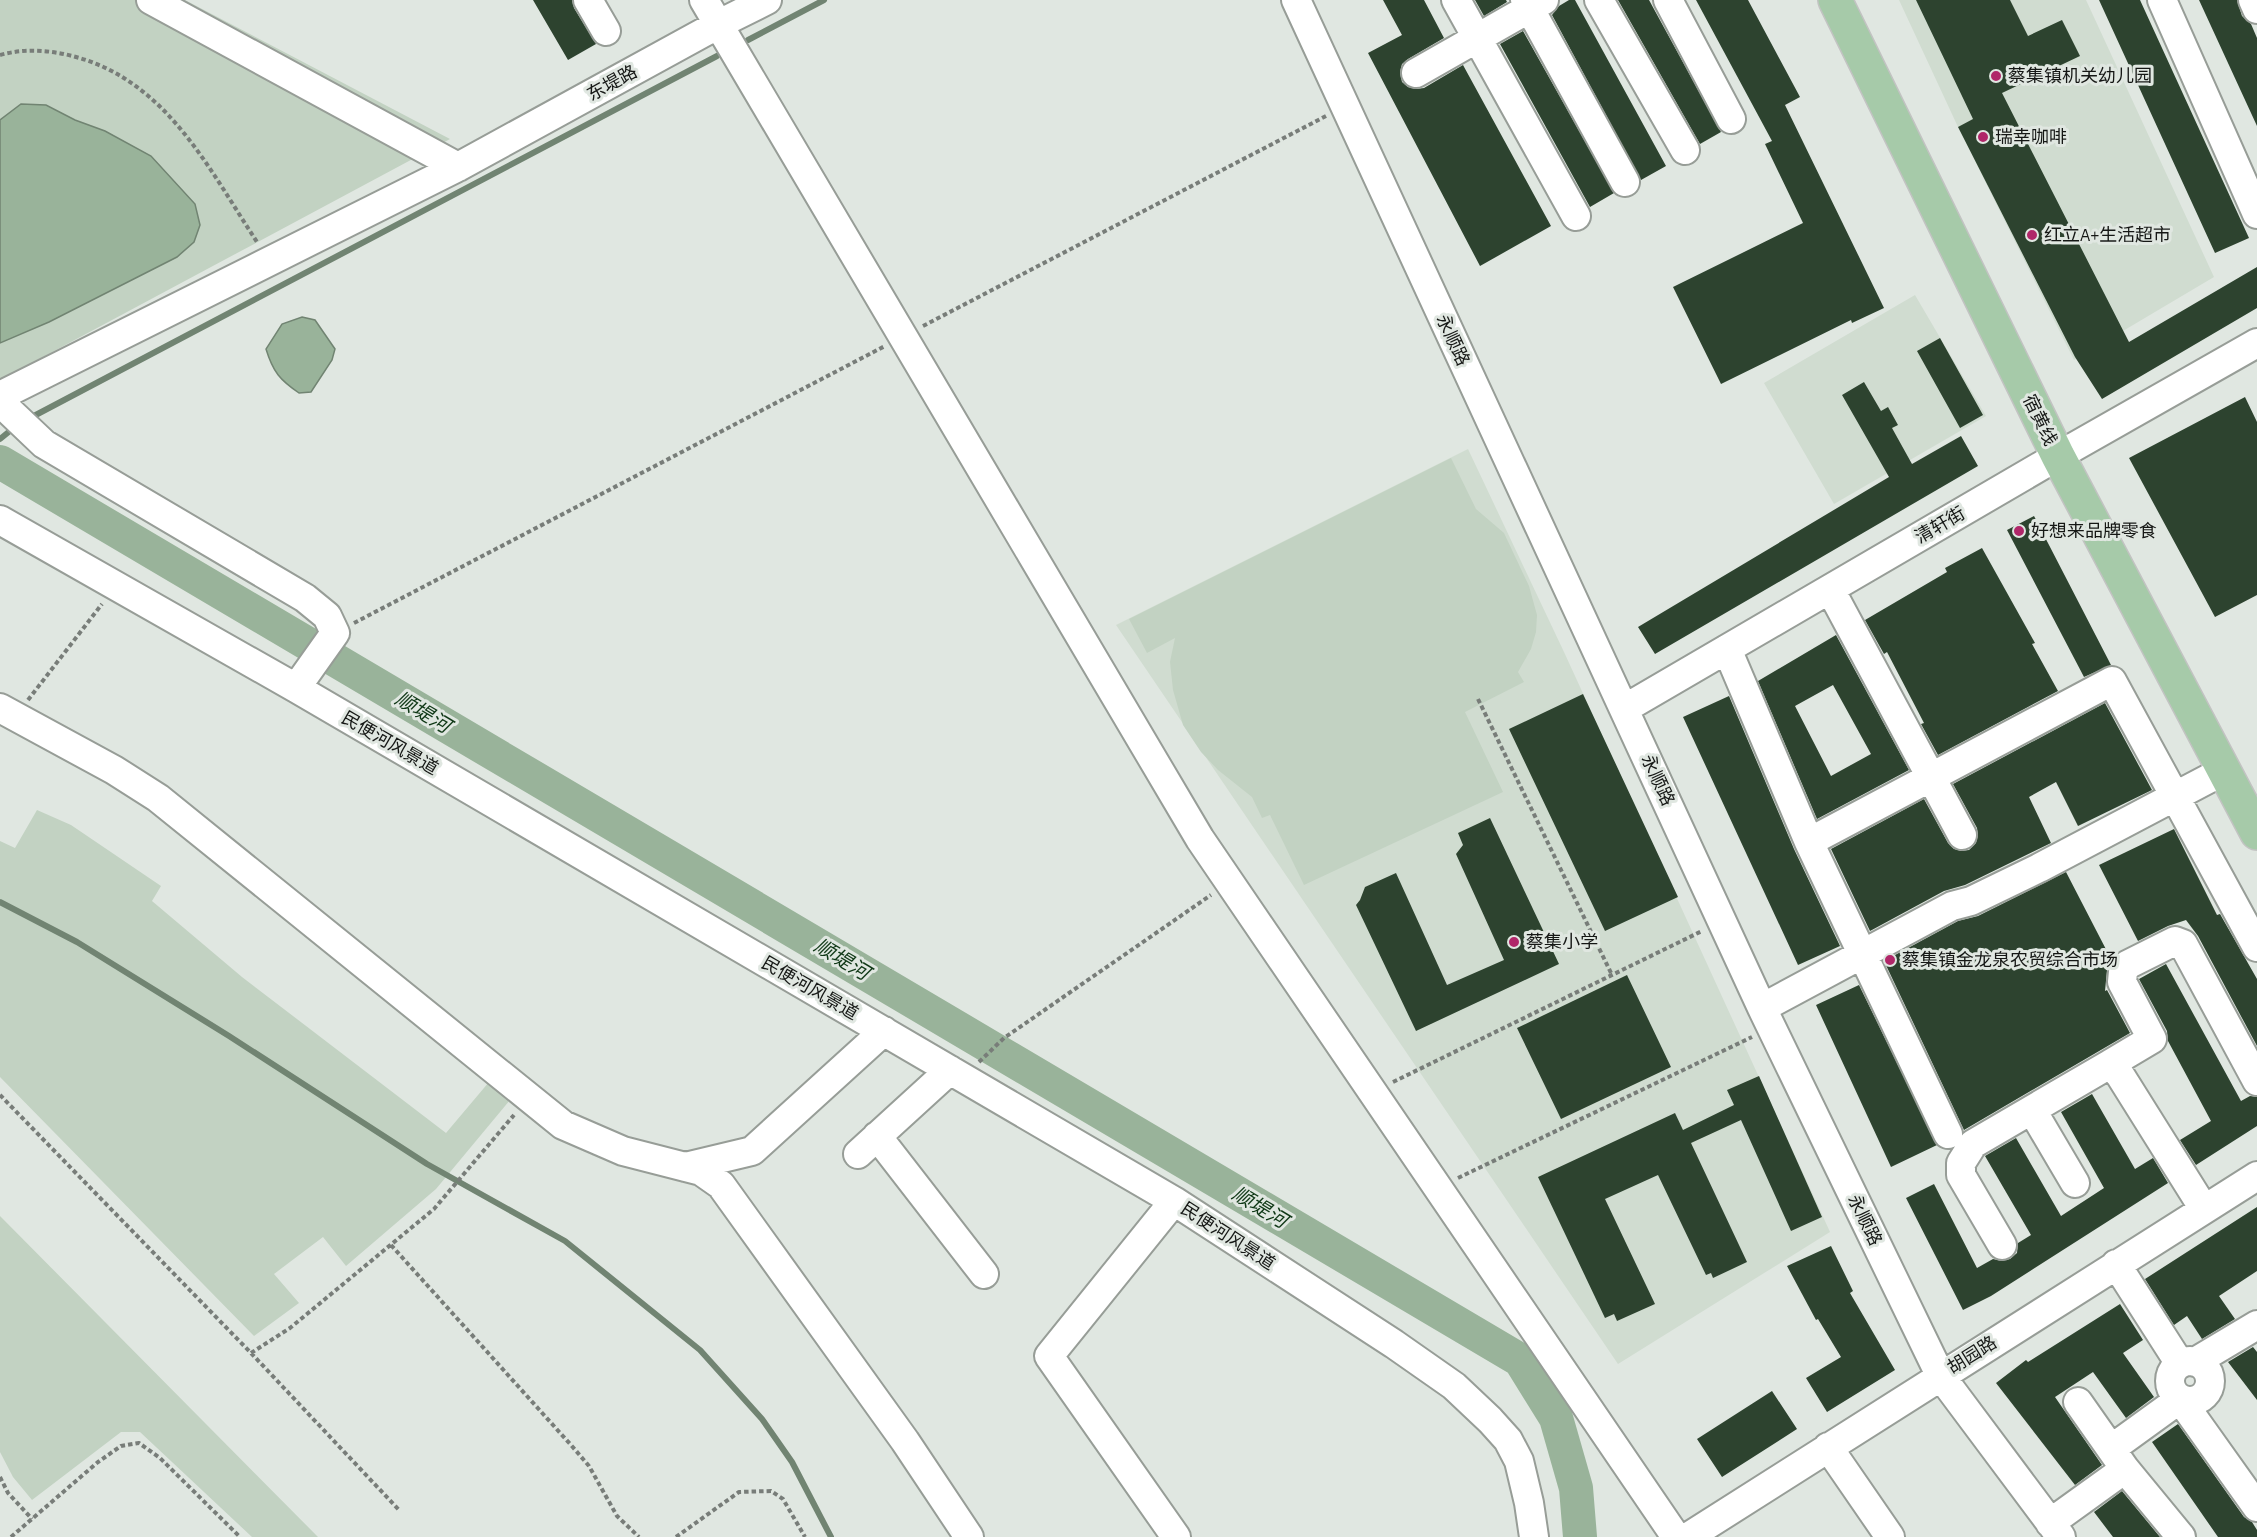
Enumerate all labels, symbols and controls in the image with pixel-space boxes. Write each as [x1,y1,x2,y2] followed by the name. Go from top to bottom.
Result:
[584,61,640,105] street label: 东堤路
[2008,66,2152,86] place label: 蔡集镇机关幼儿园
[1989,69,2003,83] marker: 蔡集镇机关幼儿园
[1995,127,2067,147] place label: 瑞幸咖啡
[1976,130,1990,144] marker: 瑞幸咖啡
[2044,225,2171,245] place label: 红立A+生活超市
[2025,228,2039,242] marker: 红立A+生活超市
[1433,311,1473,369] street label: 永顺路
[2019,391,2061,449] street label: 宿黄线
[1912,503,1968,547] street label: 清轩街
[2031,521,2157,541] place label: 好想来品牌零食
[2012,524,2026,538] marker: 好想来品牌零食
[392,688,457,739] water label: 顺堤河
[338,707,442,779] street label: 民便河风景道
[1638,751,1678,809] street label: 永顺路
[1526,932,1598,952] place label: 蔡集小学
[811,935,876,986] water label: 顺堤河
[1507,935,1521,949] marker: 蔡集小学
[1902,950,2118,970] place label: 蔡集镇金龙泉农贸综合市场
[758,952,862,1024] street label: 民便河风景道
[1883,953,1897,967] marker: 蔡集镇金龙泉农贸综合市场
[1229,1183,1294,1234] water label: 顺堤河
[1844,1191,1886,1249] street label: 永顺路
[1177,1198,1279,1274] street label: 民便河风景道
[1944,1332,2000,1378] street label: 胡园路

